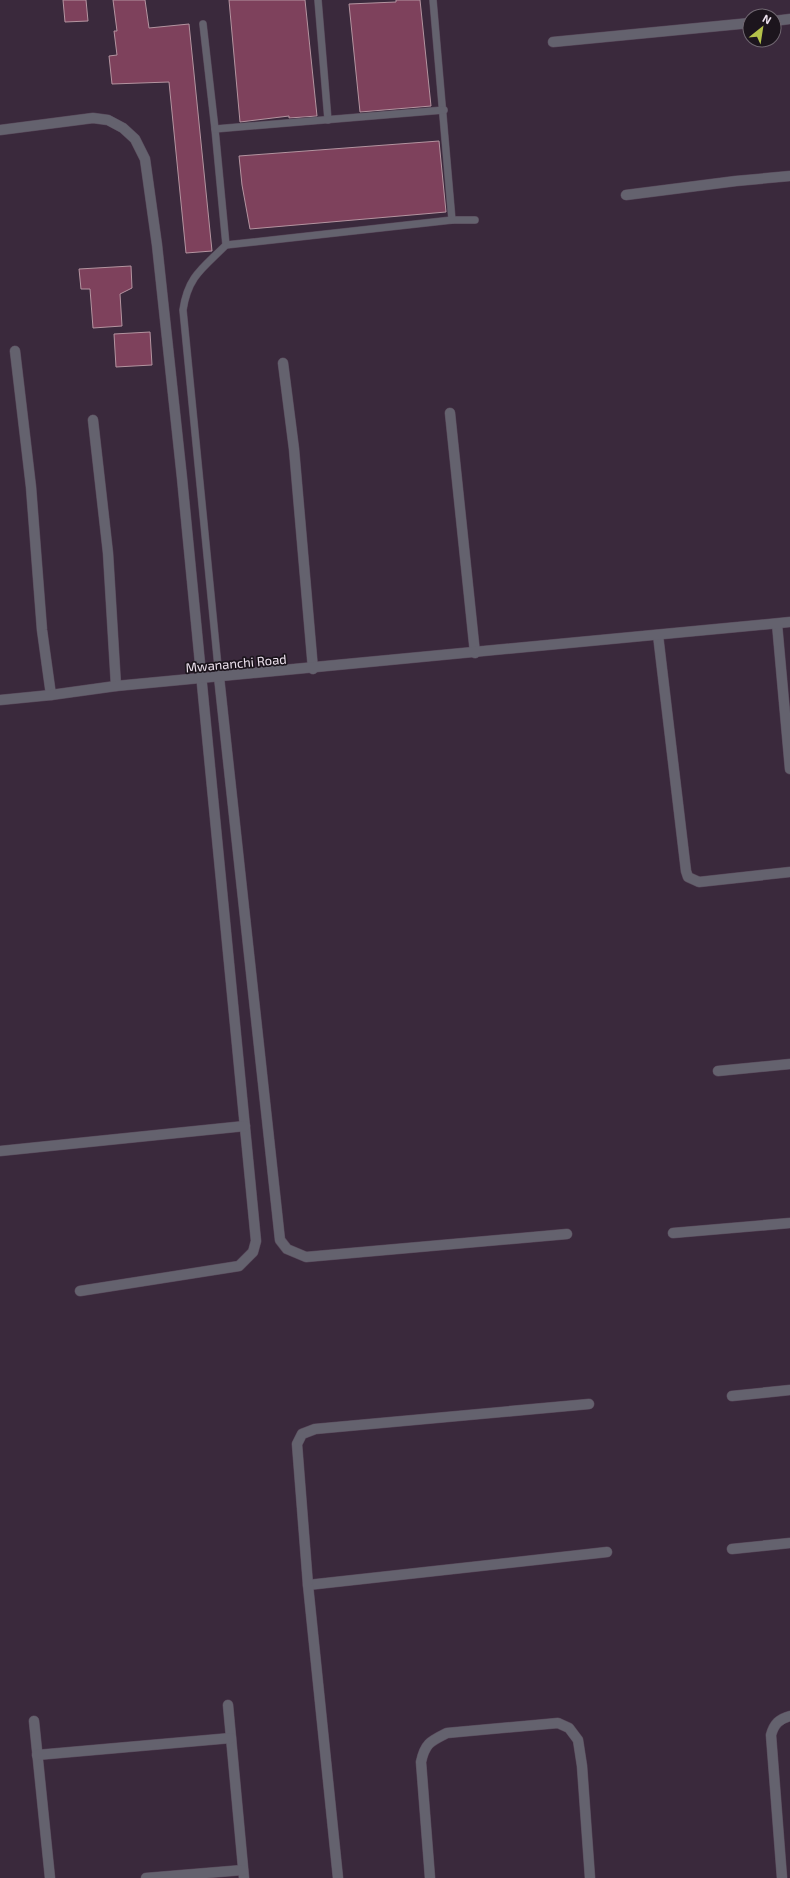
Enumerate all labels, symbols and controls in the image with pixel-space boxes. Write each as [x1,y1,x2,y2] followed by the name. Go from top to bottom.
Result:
[742,8,782,48] north arrow
[761,11,774,27] text: N
[185,651,287,675] street label: Mwananchi Road

